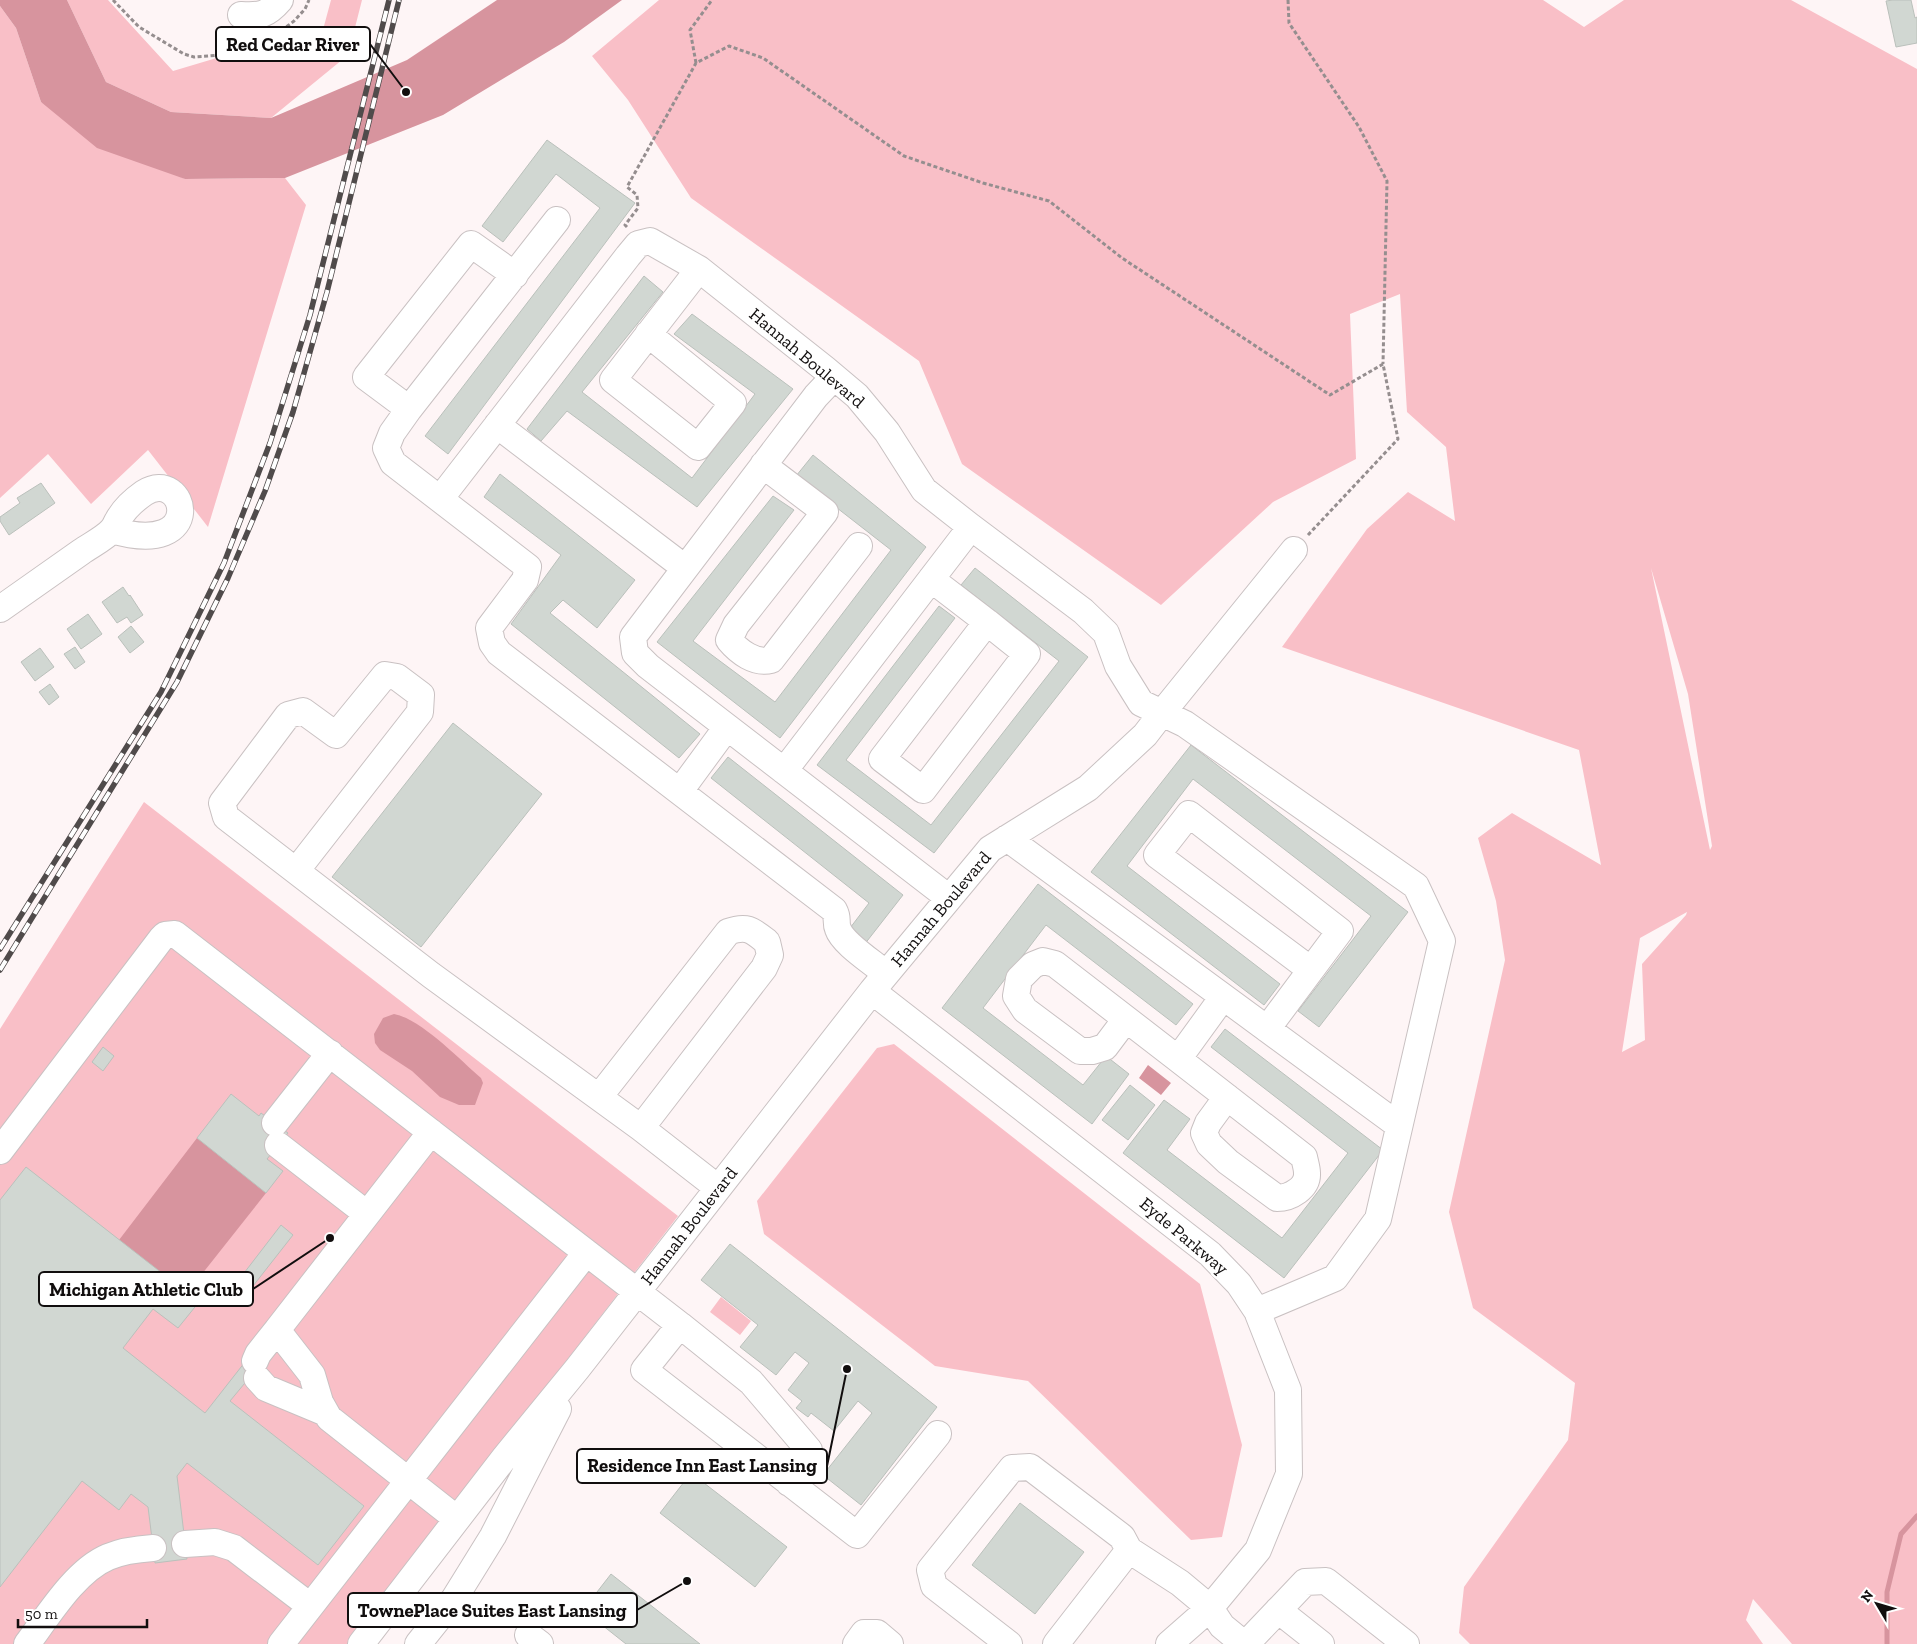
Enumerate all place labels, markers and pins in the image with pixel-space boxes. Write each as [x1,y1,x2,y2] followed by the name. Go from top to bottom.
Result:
[216,27,370,61] callout: Red Cedar River
[39,1272,253,1306] callout: Michigan Athletic Club
[577,1449,827,1483] callout: Residence Inn East Lansing
[348,1593,637,1627] callout: TownePlace Suites East Lansing

